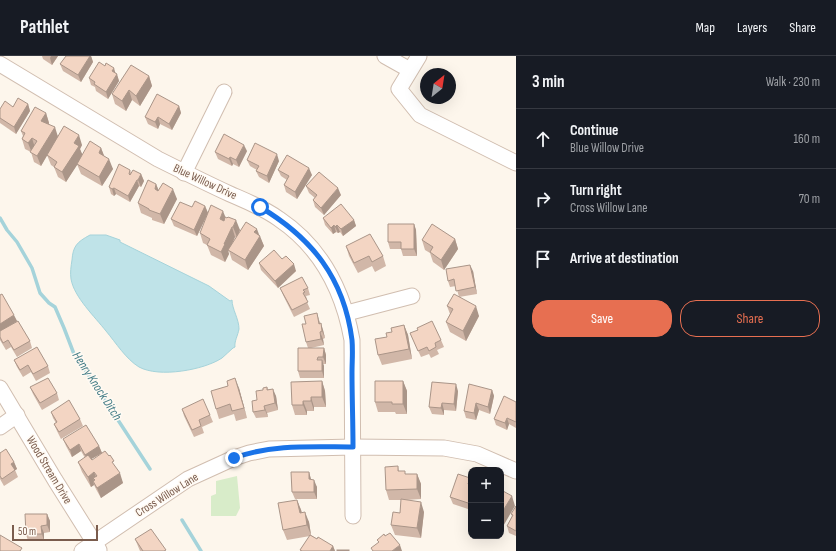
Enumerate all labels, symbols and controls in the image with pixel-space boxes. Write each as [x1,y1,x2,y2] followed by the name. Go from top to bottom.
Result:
[20,16,69,39] text: Pathlet
[695,19,715,36] text: Map
[737,19,767,36] text: Layers
[789,19,816,36] text: Share
[420,68,456,104] north arrow
[532,72,565,92] text: 3 min
[766,74,820,90] text: Walk · 230 m
[570,121,619,140] text: Continue
[532,128,554,150] icon: ahead
[794,131,820,147] text: 160 m
[570,140,644,156] text: Blue Willow Drive
[171,161,239,203] street label: Blue Willow Drive
[570,181,622,200] text: Turn right
[532,188,554,210] icon: right
[799,191,820,207] text: 70 m
[251,198,269,216] route start
[570,200,647,216] text: Cross Willow Lane
[532,248,554,270] icon: arrive
[570,249,679,268] text: Arrive at destination
[532,300,672,337] button: Save
[680,300,820,337] button: Share
[69,348,126,424] water label: Henry Knock Ditch
[23,433,75,507] street label: Wood Stream Drive
[225,449,243,467] route end
[468,467,504,539] map controls
[468,467,504,503] button: +
[133,470,201,520] street label: Cross Willow Lane
[468,503,504,539] button: −
[12,523,98,542] scale bar
[18,525,36,538] text: 50 m

